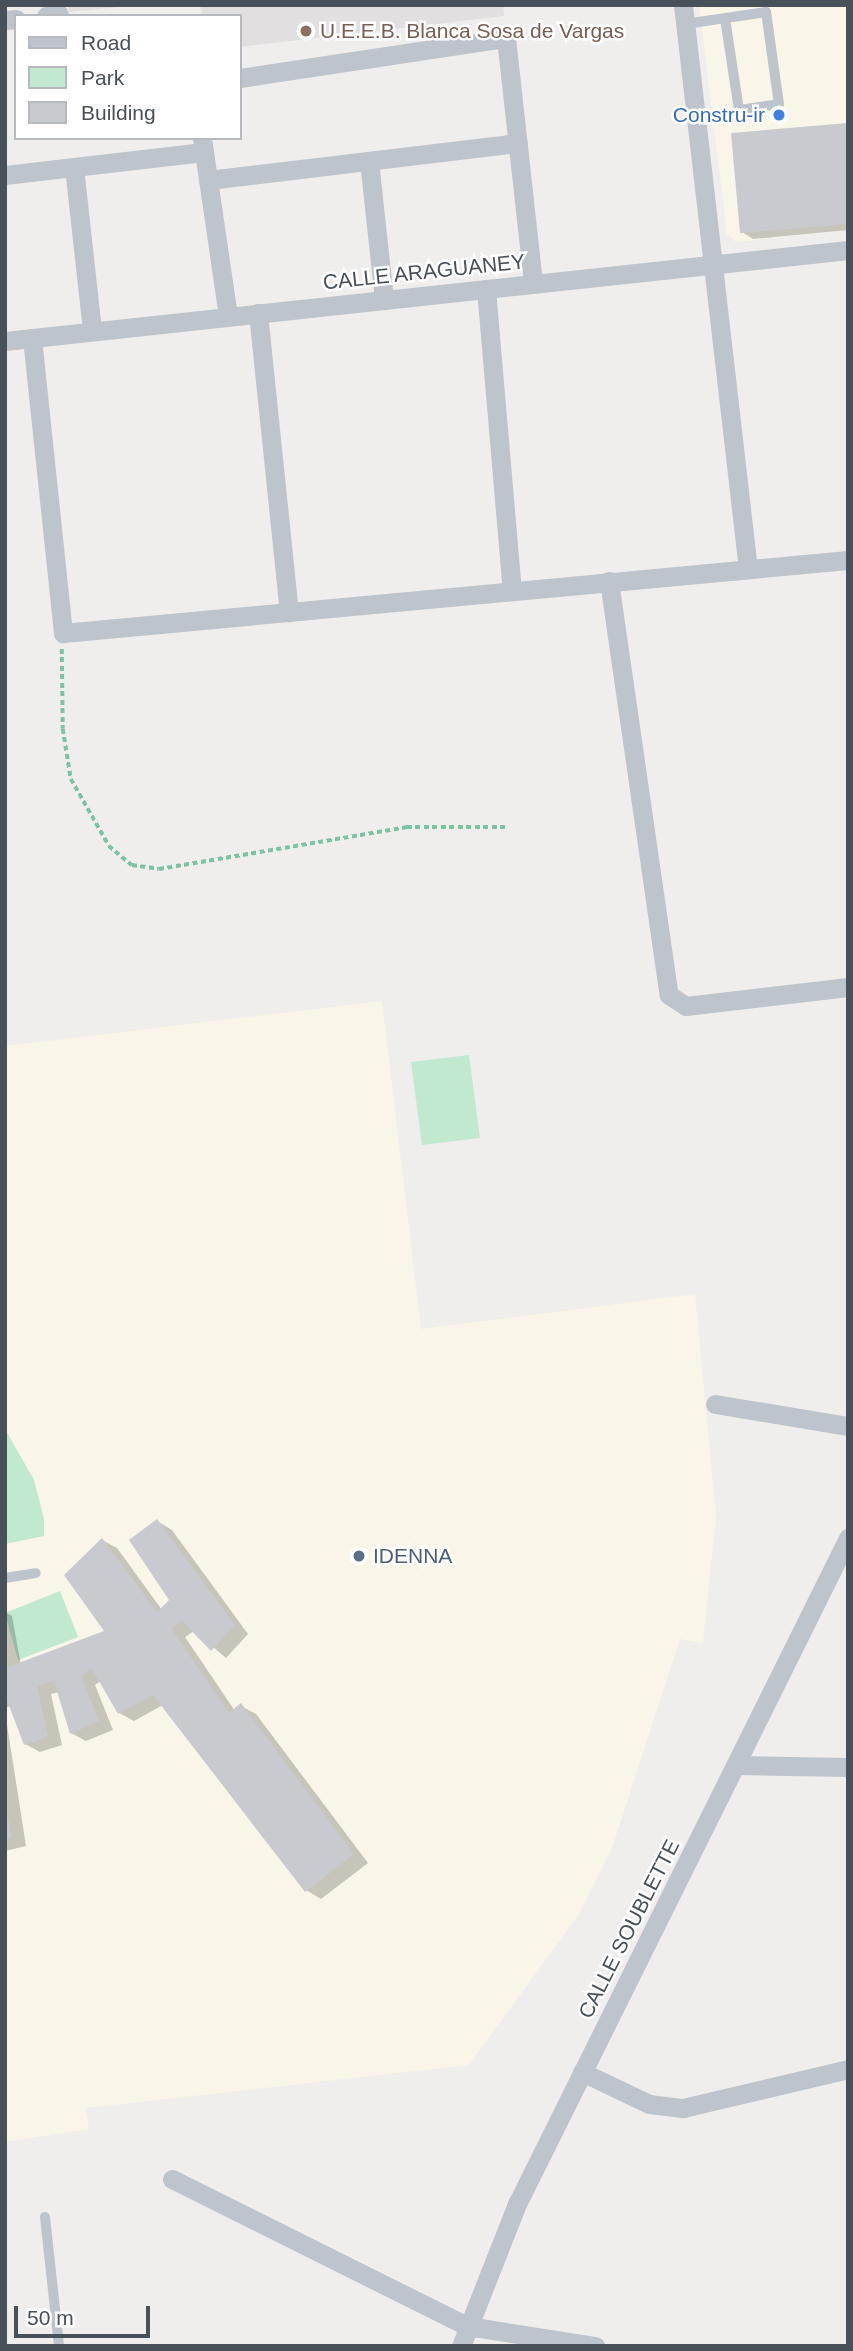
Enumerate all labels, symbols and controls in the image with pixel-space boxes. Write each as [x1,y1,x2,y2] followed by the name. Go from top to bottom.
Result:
[14,14,242,140] legend
[320,18,624,44] place label: U.E.E.B. Blanca Sosa de Vargas
[298,23,314,39] marker: U.E.E.B. Blanca Sosa de Vargas
[81,31,131,54] text: Road
[81,66,124,89] text: Park
[81,101,156,124] text: Building
[673,102,765,128] place label: Constru-ir
[771,107,787,123] marker: Constru-ir
[321,249,527,295] street label: CALLE ARAGUANEY
[373,1543,452,1569] place label: IDENNA
[351,1548,367,1564] marker: IDENNA
[573,1835,685,2023] street label: CALLE SOUBLETTE
[18,2292,154,2336] scale bar
[27,2306,74,2329] text: 50 m

